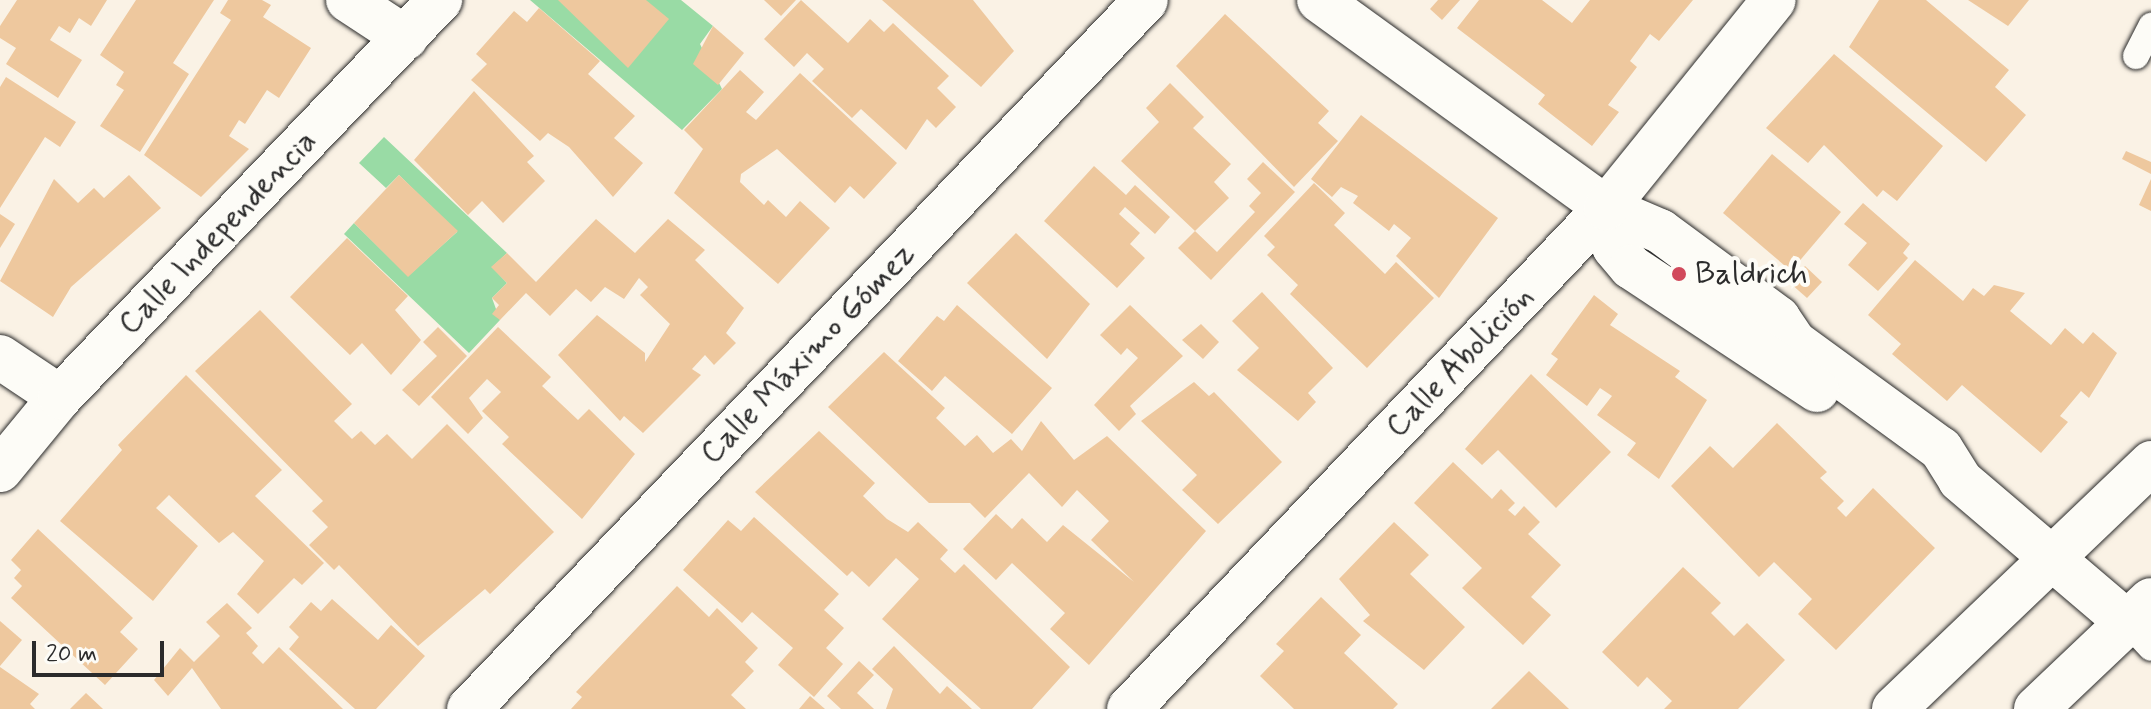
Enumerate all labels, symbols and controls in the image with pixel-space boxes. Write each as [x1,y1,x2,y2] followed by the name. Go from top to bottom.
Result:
[107,119,329,347] street label: Calle Independencia
[693,236,923,472] street label: Calle Máximo Gómez
[1695,255,1808,293] place label: Baldrich
[1670,265,1688,283] marker: Baldrich
[1378,278,1542,446] street label: Calle Abolición
[36,625,168,675] scale bar
[46,639,97,670] text: 20 m

